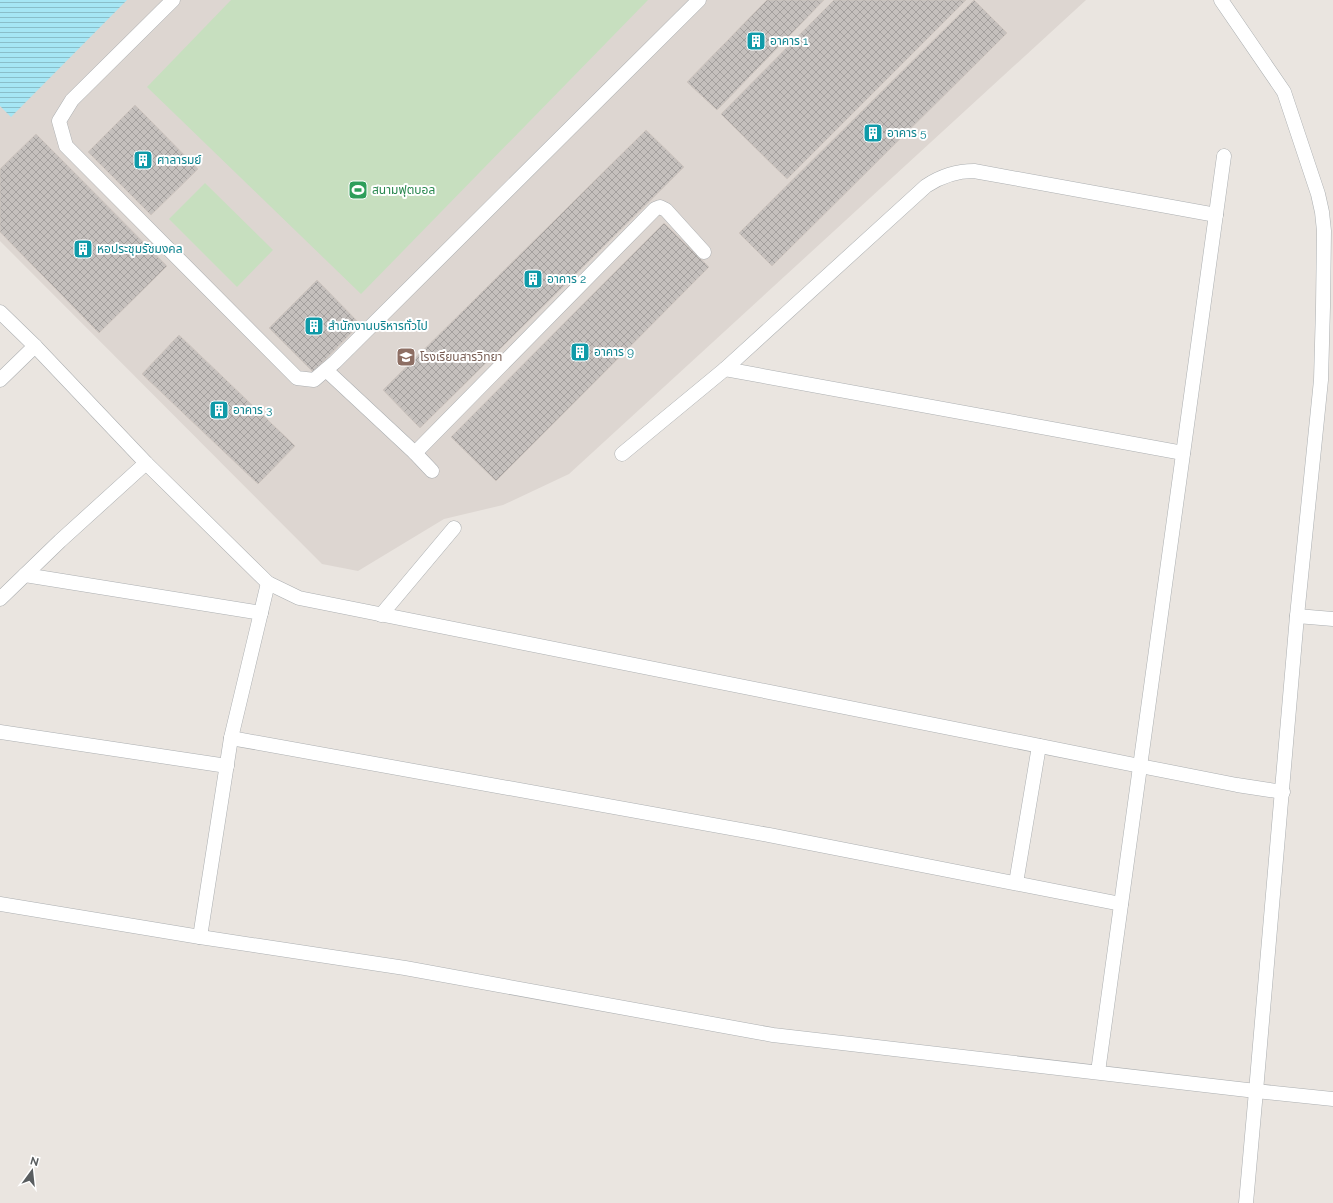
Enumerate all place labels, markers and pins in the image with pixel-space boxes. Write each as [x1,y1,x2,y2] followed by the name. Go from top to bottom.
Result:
[745,30,767,52] building icon: อาคาร 1
[770,34,808,48] place label: อาคาร 1
[862,122,884,144] building icon: อาคาร 5
[887,126,927,140] place label: อาคาร 5
[132,149,154,171] building icon: ศาลารมย์
[157,153,202,167] place label: ศาลารมย์
[347,179,369,201] sports icon: สนามฟุตบอล
[372,183,435,197] place label: สนามฟุตบอล
[72,238,94,260] building icon: หอประชุมรัชมงคล
[97,242,183,256] place label: หอประชุมรัชมงคล
[522,268,544,290] building icon: อาคาร 2
[547,272,586,286] place label: อาคาร 2
[303,315,325,337] building icon: สำนักงานบริหารทั่วไป
[328,318,428,333] place label: สำนักงานบริหารทั่วไป
[569,341,591,363] building icon: อาคาร 9
[594,345,634,359] place label: อาคาร 9
[395,346,417,368] school or university icon: โรงเรียนสารวิทยา
[420,350,502,364] place label: โรงเรียนสารวิทยา
[208,399,230,421] building icon: อาคาร 3
[233,403,272,417] place label: อาคาร 3

